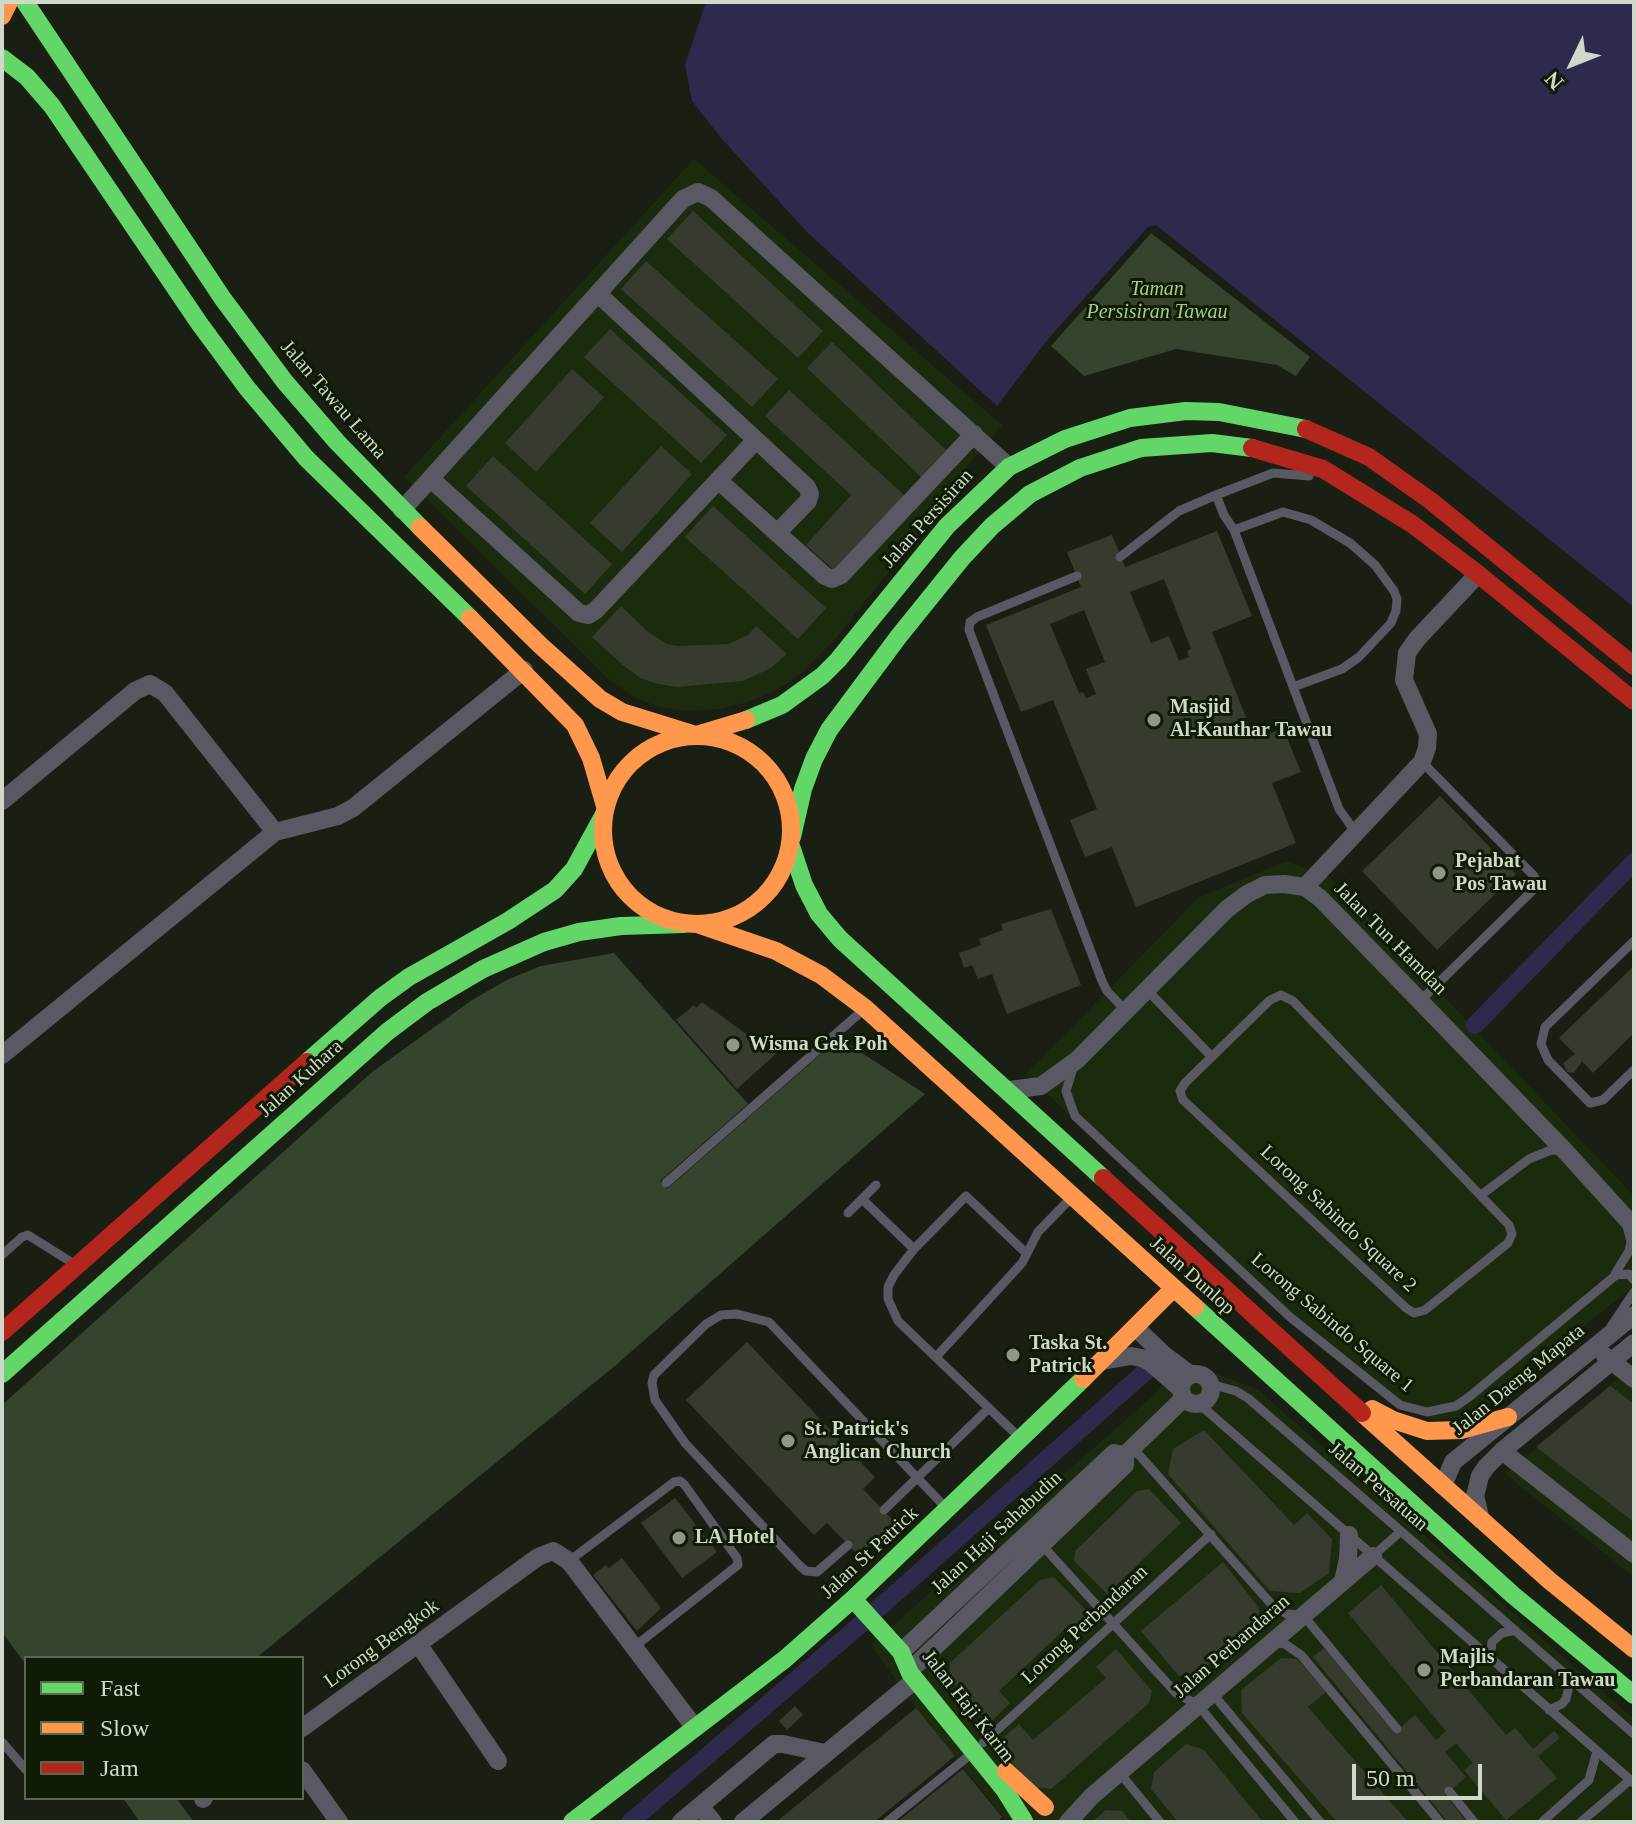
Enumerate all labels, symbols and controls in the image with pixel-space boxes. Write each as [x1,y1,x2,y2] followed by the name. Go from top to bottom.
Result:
[1532,24,1612,104] north arrow
[1540,66,1569,95] text: N
[1087,278,1227,325] park label: Taman Persisiran Tawau
[275,336,391,464] street label: Jalan Tawau Lama
[877,465,979,573] street label: Jalan Persisiran
[1170,696,1332,743] place label: Masjid Al-Kauthar Tawau
[1145,711,1163,729] marker: Masjid Al-Kauthar Tawau
[1455,850,1547,897] place label: Pejabat Pos Tawau
[1430,864,1448,882] marker: Pejabat Pos Tawau
[1328,877,1452,1001] street label: Jalan Tun Hamdan
[749,1033,888,1057] place label: Wisma Gek Poh
[254,1035,348,1123] street label: Jalan Kuhara
[724,1036,742,1054] marker: Wisma Gek Poh
[1255,1140,1421,1298] street label: Lorong Sabindo Square 2
[1145,1232,1239,1320] street label: Jalan Dunlop
[1246,1248,1418,1398] street label: Lorong Sabindo Square 1
[1448,1319,1590,1441] street label: Jalan Daeng Mapata
[1029,1332,1107,1379] place label: Taska St. Patrick
[1004,1346,1022,1364] marker: Taska St. Patrick
[804,1418,951,1465] place label: St. Patrick's Anglican Church
[779,1432,797,1450] marker: St. Patrick's Anglican Church
[1323,1437,1433,1537] street label: Jalan Persatuan
[927,1466,1067,1600] street label: Jalan Haji Sahabudin
[816,1502,924,1604] street label: Jalan St Patrick
[695,1526,774,1550] place label: LA Hotel
[670,1529,688,1547] marker: LA Hotel
[1017,1560,1153,1690] street label: Lorong Perbandaran
[1169,1590,1295,1704] street label: Jalan Perbandaran
[320,1594,444,1694] street label: Lorong Bengkok
[916,1646,1020,1768] street label: Jalan Haji Karim
[1440,1646,1615,1693] place label: Majlis Perbandaran Tawau
[24,1656,304,1800] legend
[1415,1661,1433,1679] marker: Majlis Perbandaran Tawau
[100,1675,140,1701] text: Fast
[100,1715,149,1741] text: Slow
[1356,1748,1486,1798] scale bar
[100,1755,139,1781] text: Jam
[1366,1765,1415,1791] text: 50 m

